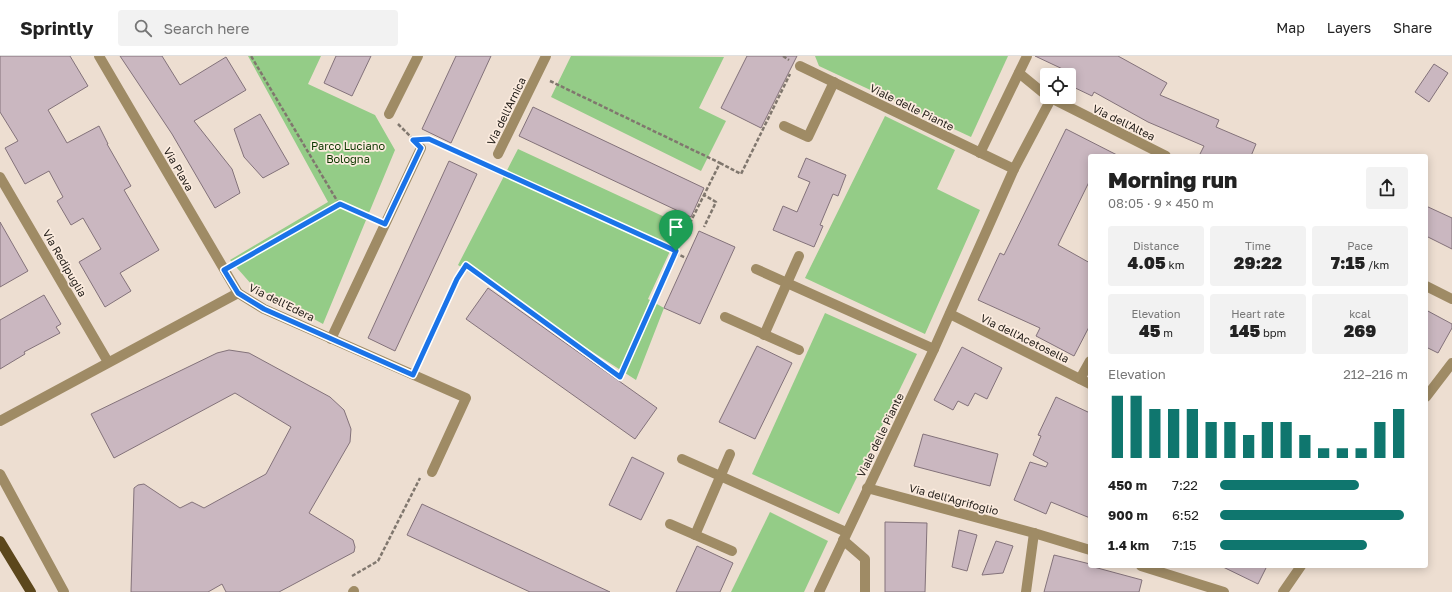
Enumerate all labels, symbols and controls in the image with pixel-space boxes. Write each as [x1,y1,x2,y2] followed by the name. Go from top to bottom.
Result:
[118,10,398,46] search box
[20,16,94,39] text: Sprintly
[132,17,154,39] icon: search
[164,19,249,37] text: Search here
[1276,19,1305,36] text: Map
[1327,19,1371,36] text: Layers
[1393,19,1432,36] text: Share
[1040,68,1076,104] map controls
[1040,68,1076,104] button: locate
[484,75,528,147] street label: Via dell'Arnica
[868,81,956,133] street label: Viale delle Piante
[1091,101,1157,143] street label: Via dell'Altea
[311,139,385,165] park label: Parco Luciano Bologna
[161,145,197,193] street label: Via Plava
[1108,166,1237,193] text: Morning run
[1366,167,1408,209] button: share
[1108,195,1214,211] text: 08:05 · 9 × 450 m
[659,210,693,251] pin
[665,216,687,238] icon: arrive
[40,227,90,299] street label: Via Redipuglia
[1133,239,1179,252] text: Distance
[1245,239,1271,252] text: Time
[1347,239,1373,252] text: Pace
[1127,252,1166,273] text: 4.05
[1234,252,1282,273] text: 29:22
[1331,252,1365,273] text: 7:15
[1166,258,1185,271] text: km
[1365,258,1389,271] text: /km
[247,280,317,324] street label: Via dell'Edera
[1132,307,1180,320] text: Elevation
[1231,307,1285,320] text: Heart rate
[1349,307,1371,320] text: kcal
[979,311,1071,365] street label: Via dell'Acetosella
[1139,320,1161,341] text: 45
[1230,320,1260,341] text: 145
[1344,320,1376,341] text: 269
[1161,326,1173,339] text: m
[1260,326,1286,339] text: bpm
[1108,366,1166,382] text: Elevation
[1343,366,1408,382] text: 212–216 m
[854,391,906,479] street label: Viale delle Piante
[1108,477,1147,493] text: 450 m
[1172,477,1198,493] text: 7:22
[908,481,1001,517] street label: Via dell'Agrifoglio
[1108,507,1148,523] text: 900 m
[1172,507,1199,523] text: 6:52
[1108,537,1149,553] text: 1.4 km
[1172,537,1197,553] text: 7:15

